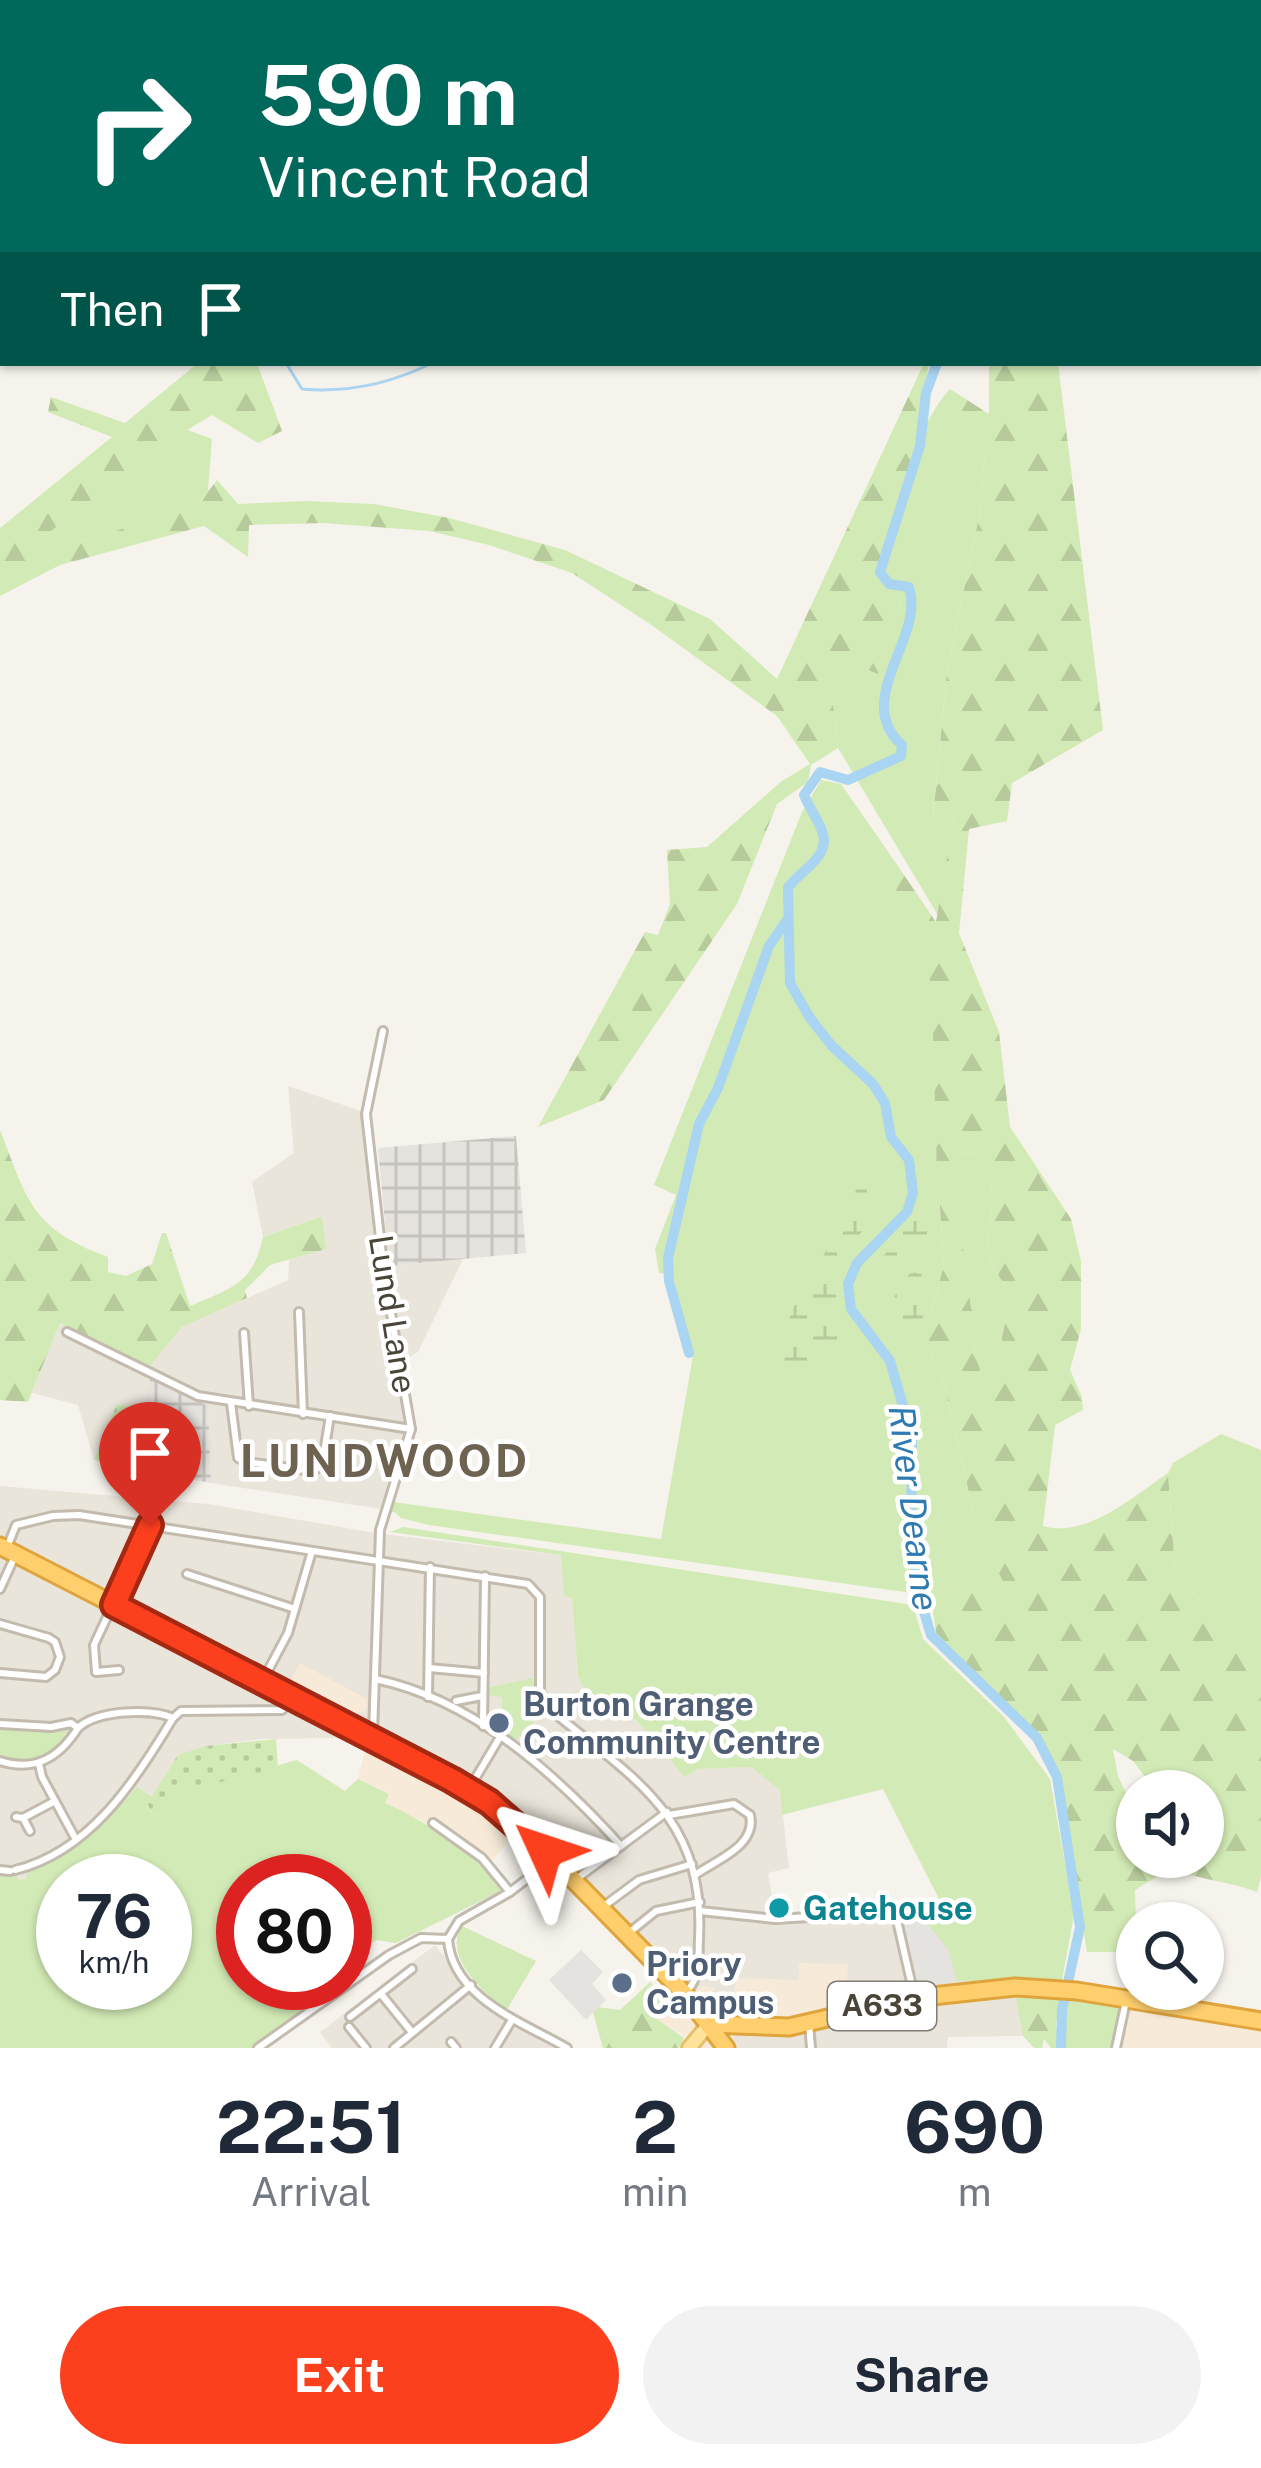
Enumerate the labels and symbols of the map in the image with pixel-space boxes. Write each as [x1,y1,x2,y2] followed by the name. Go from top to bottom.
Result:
[362,1232,424,1396] street label: Lund Lane
[99,1402,201,1525] pin
[881,1403,947,1613] water label: River Dearne
[240,1434,530,1487] district label: LUNDWOOD
[523,1685,821,1761] place label: Burton Grange Community Centre
[486,1710,512,1736] marker: Burton Grange Community Centre
[482,1788,608,1914] position arrow
[216,1854,372,2010] speed limit sign: 80
[803,1889,973,1927] place label: Gatehouse
[766,1895,792,1921] marker: Gatehouse
[646,1945,774,2021] place label: Priory Campus
[609,1970,635,1996] marker: Priory Campus
[828,1982,936,2030] road number: A633

